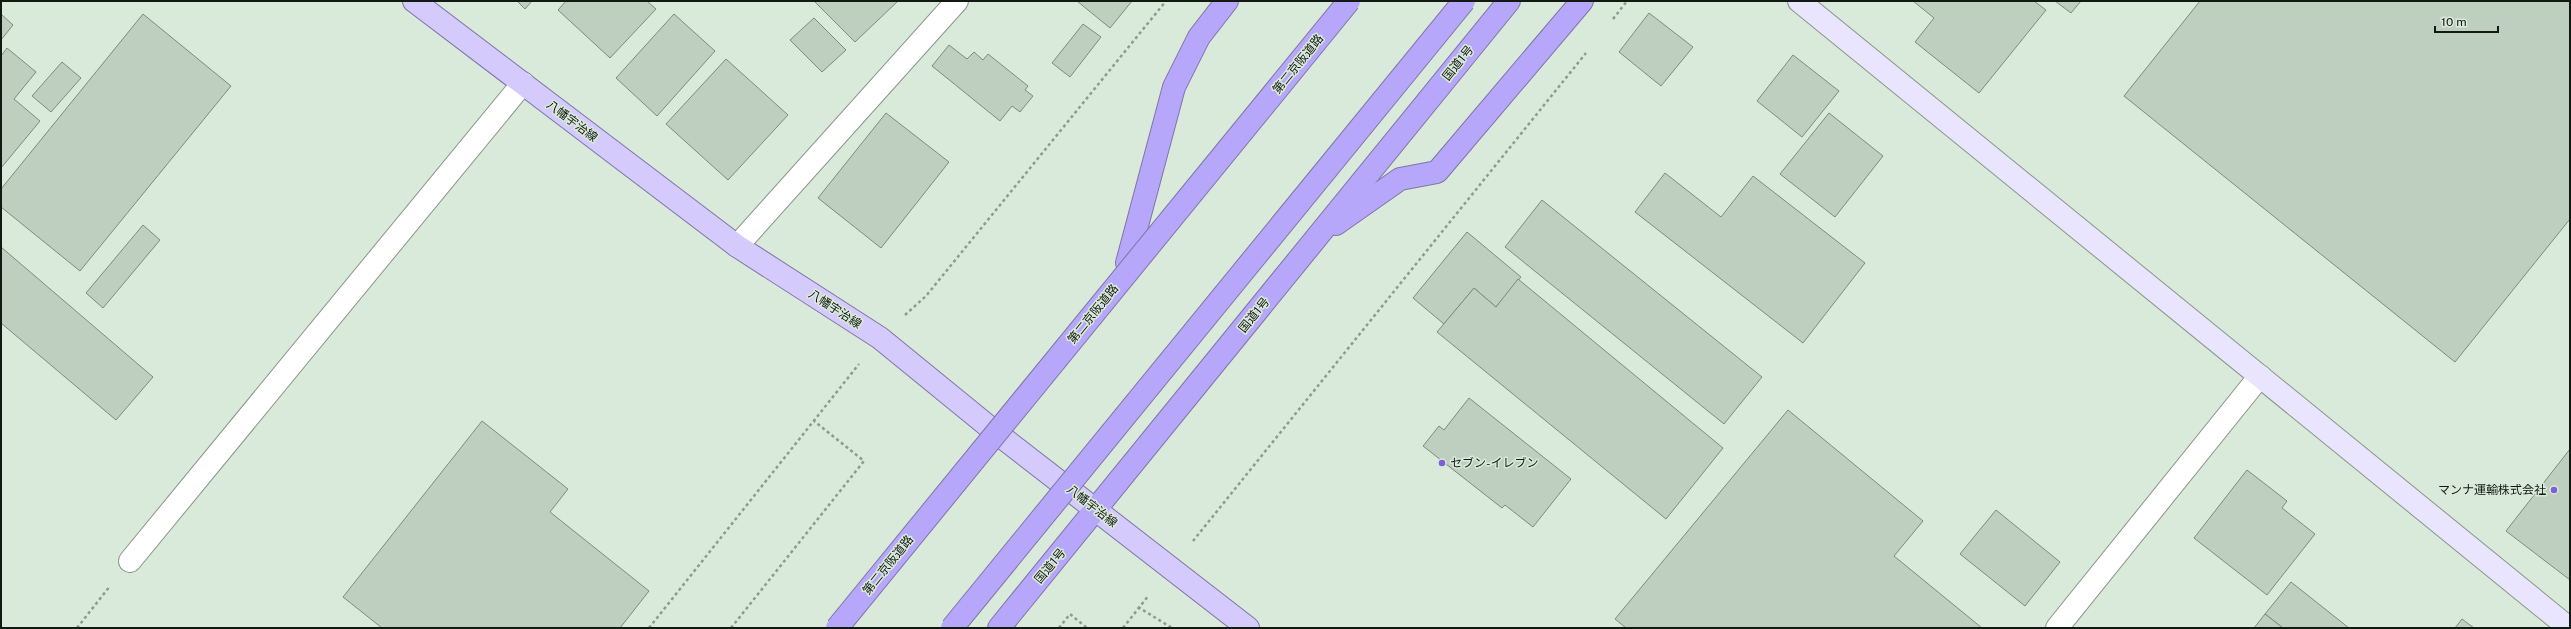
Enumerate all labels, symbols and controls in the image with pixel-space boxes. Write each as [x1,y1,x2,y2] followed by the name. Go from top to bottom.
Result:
[2435,8,2498,34] scale bar
[2441,15,2467,29] text: 10 m
[1270,32,1326,96] street label: 第二京阪道路
[1440,43,1476,83] street label: 国道1号
[544,97,600,145] street label: 八幡宇治線
[1065,282,1121,346] street label: 第二京阪道路
[806,287,864,331] street label: 八幡宇治線
[1236,295,1272,335] street label: 国道1号
[1450,456,1539,470] place label: セブン-イレブン
[1437,458,1447,468] marker: セブン-イレブン
[1064,482,1120,530] street label: 八幡宇治線
[2438,483,2546,497] place label: マンナ運輸株式会社
[2549,485,2559,495] marker: マンナ運輸株式会社
[860,533,916,597] street label: 第二京阪道路
[1031,546,1069,586] street label: 国道1号

